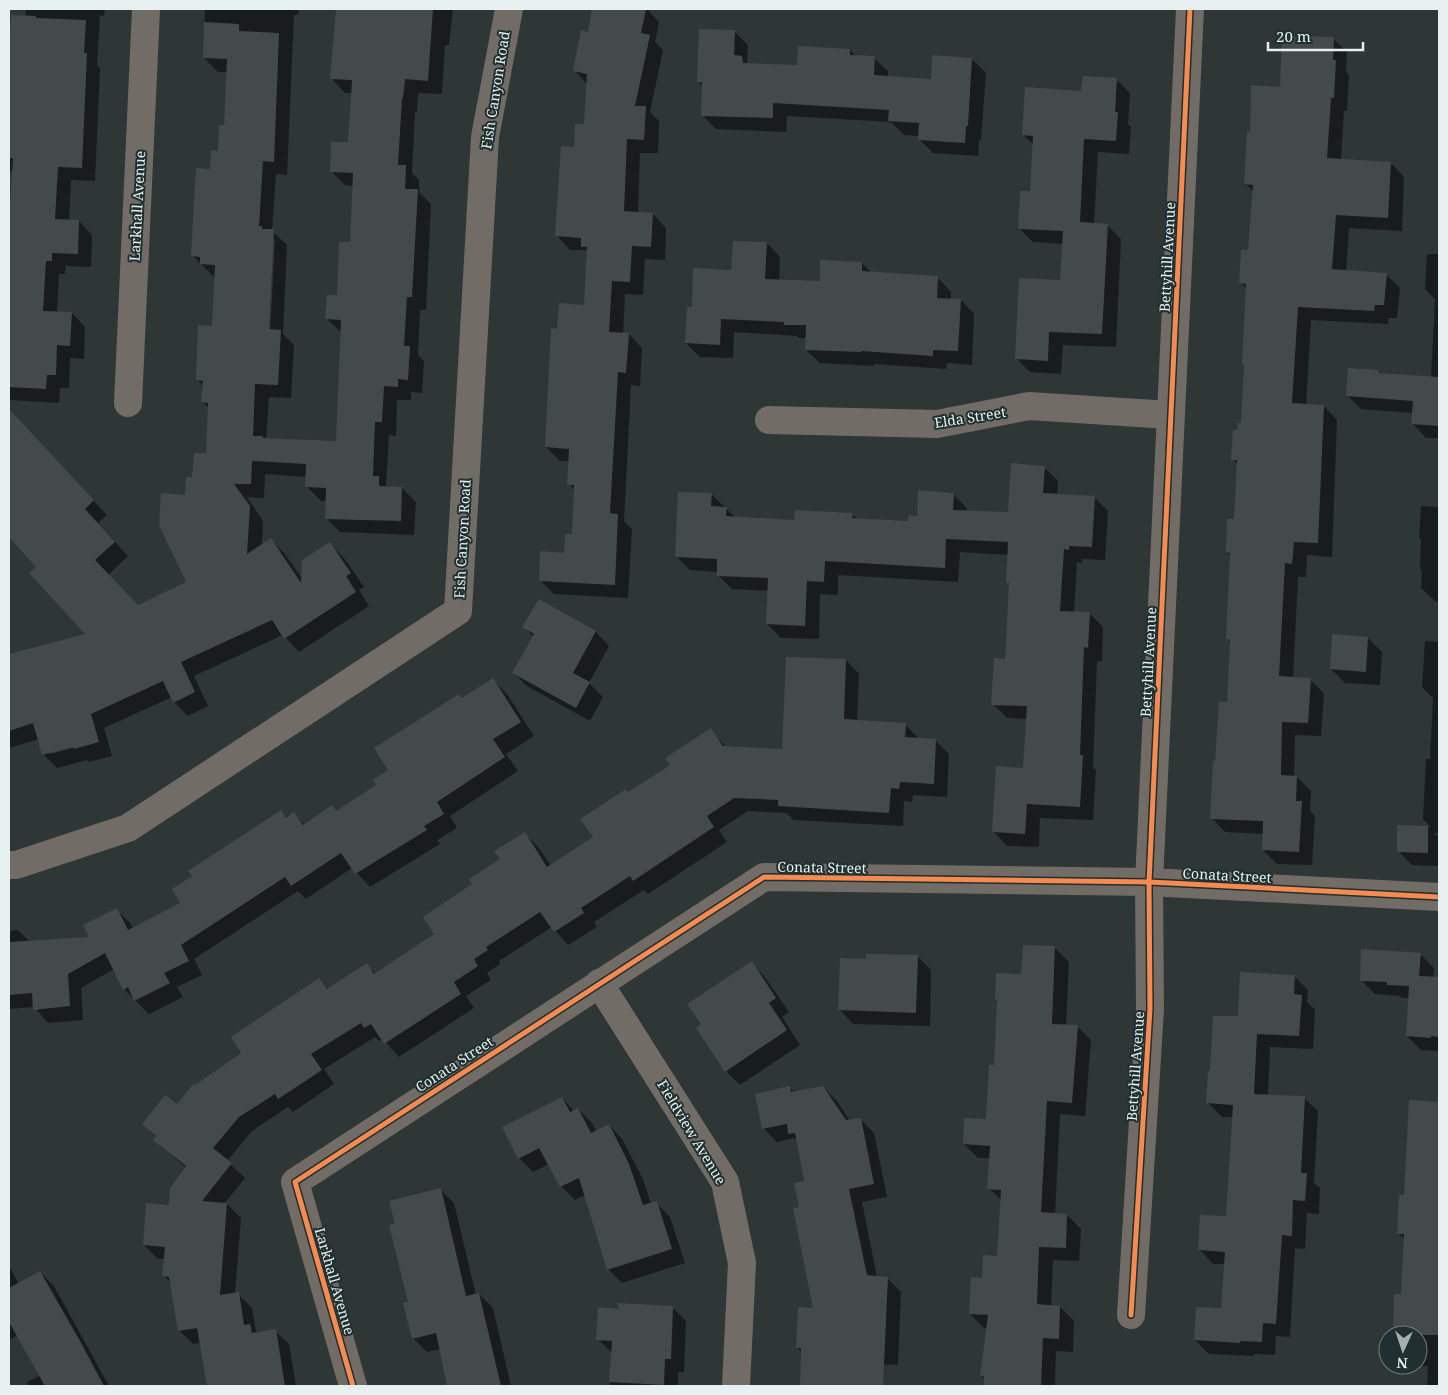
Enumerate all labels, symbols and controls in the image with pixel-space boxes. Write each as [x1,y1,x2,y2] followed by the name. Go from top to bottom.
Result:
[1268,20,1363,52] scale bar
[1276,26,1311,46] text: 20 m
[476,29,514,150] street label: Fish Canyon Road
[125,150,149,262] street label: Larkhall Avenue
[1155,202,1179,312] street label: Bettyhill Avenue
[933,402,1007,432] street label: Elda Street
[449,479,475,599] street label: Fish Canyon Road
[1136,607,1160,717] street label: Bettyhill Avenue
[777,857,867,877] street label: Conata Street
[1182,863,1272,887] street label: Conata Street
[1122,1010,1148,1122] street label: Bettyhill Avenue
[411,1032,497,1096] street label: Conata Street
[653,1076,731,1188] street label: Fieldview Avenue
[311,1225,359,1337] street label: Larkhall Avenue
[1378,1325,1428,1375] north arrow
[1396,1354,1408,1373] text: N

